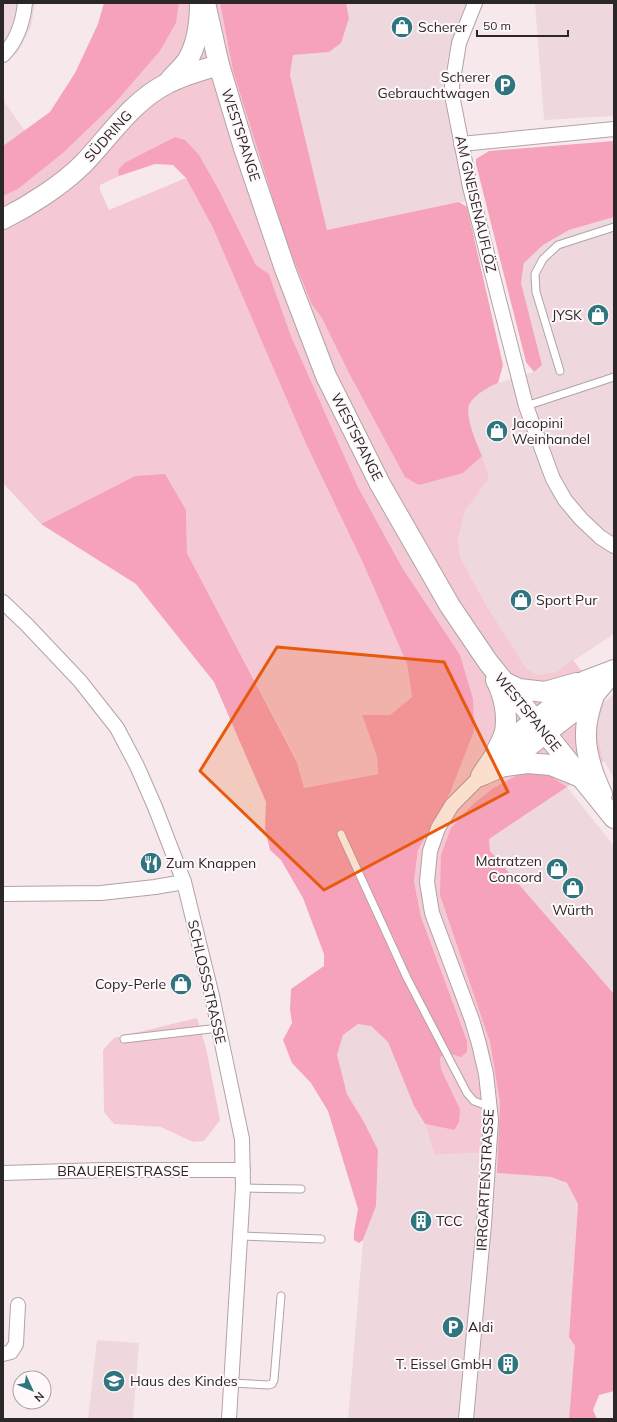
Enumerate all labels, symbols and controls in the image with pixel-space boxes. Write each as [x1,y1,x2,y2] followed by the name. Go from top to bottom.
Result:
[477,12,568,38] scale bar
[389,14,415,40] shop icon: Scherer
[418,18,468,36] place label: Scherer
[483,18,511,33] text: 50 m
[377,68,491,102] place label: Scherer Gebrauchtwagen
[492,72,518,98] parking icon: Scherer Gebrauchtwagen
[218,86,264,184] street label: WESTSPANGE
[80,106,136,166] street label: SÜDRING
[451,134,501,274] street label: AM GNEISENAUFLÖZ
[585,302,611,328] shop icon: JYSK
[552,306,583,324] place label: JYSK
[327,390,387,484] street label: WESTSPANGE
[512,414,590,448] place label: Jacopini Weinhandel
[484,418,510,444] shop icon: Jacopini Weinhandel
[508,587,534,613] shop icon: Sport Pur
[536,591,598,609] place label: Sport Pur
[491,669,565,755] street label: WESTSPANGE
[138,850,164,876] restaurant icon: Zum Knappen
[475,852,542,886] place label: Matratzen Concord
[166,854,256,872] place label: Zum Knappen
[544,856,570,882] shop icon: Matratzen Concord
[560,875,586,901] shop icon: Würth
[552,901,594,919] place label: Würth
[184,918,230,1046] street label: SCHLOSSSTRASSE
[168,971,194,997] shop icon: Copy-Perle
[95,975,166,993] place label: Copy-Perle
[472,1108,498,1252] street label: IRRGARTENSTRASSE
[57,1162,189,1180] street label: BRAUEREISTRASSE
[408,1208,434,1234] building icon: TCC
[436,1212,463,1230] place label: TCC
[440,1314,466,1340] parking icon: Aldi
[468,1318,493,1336] place label: Aldi
[495,1351,521,1377] building icon: T. Eissel GmbH
[396,1355,492,1373] place label: T. Eissel GmbH
[101,1368,127,1394] school or university icon: Haus des Kindes
[12,1370,52,1410] north arrow
[130,1372,238,1390] place label: Haus des Kindes
[31,1389,47,1405] text: N

